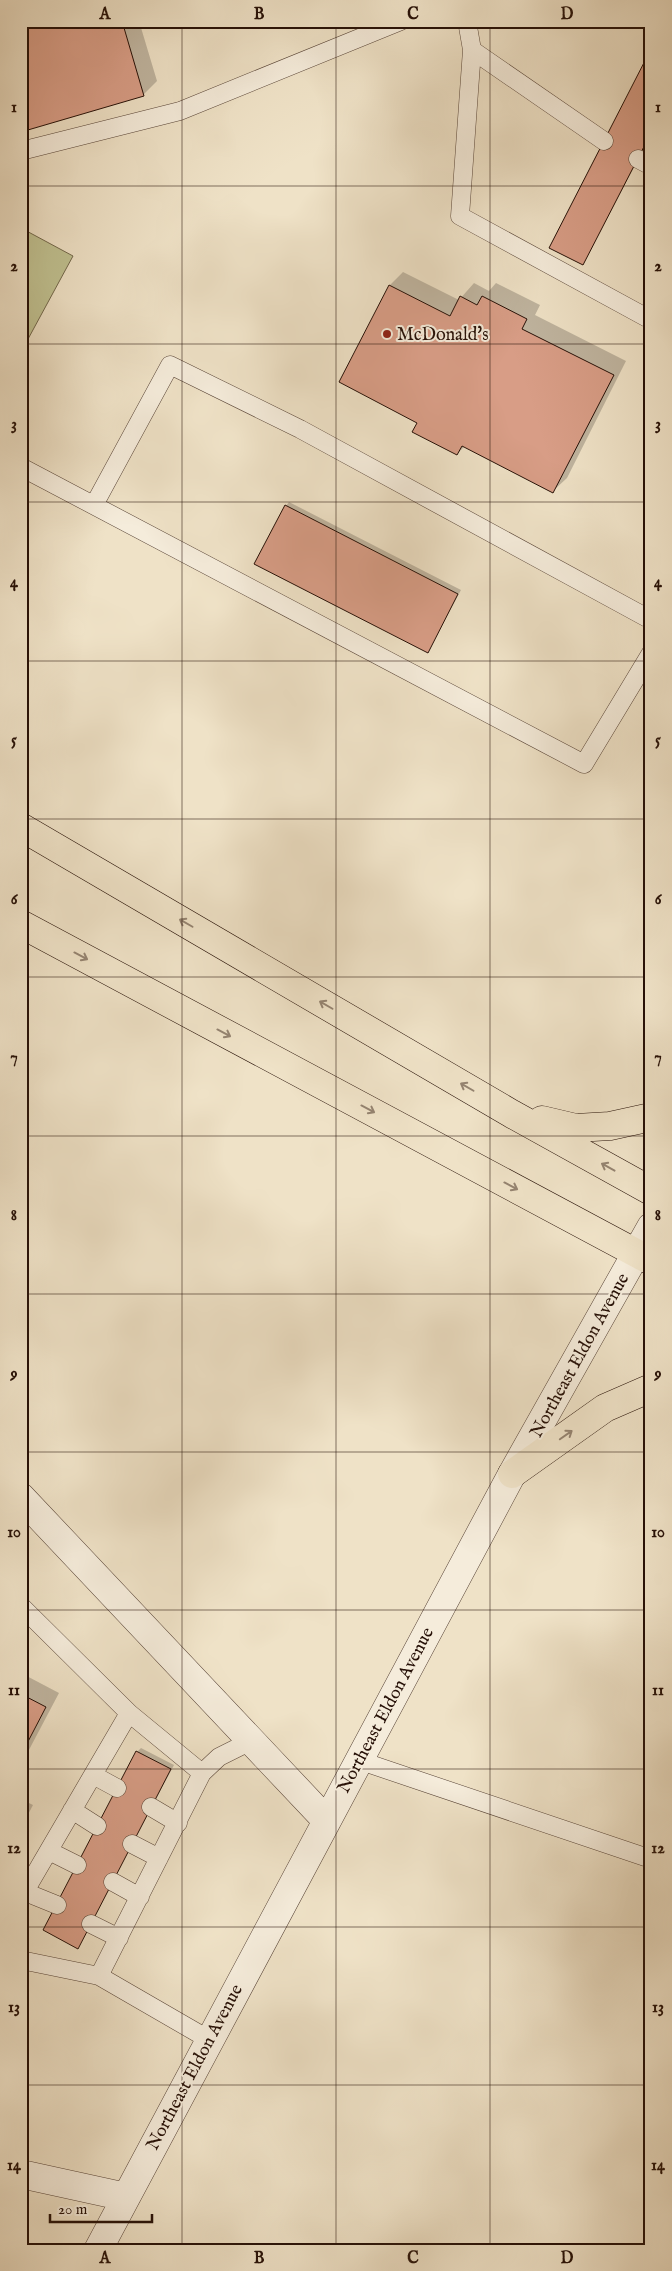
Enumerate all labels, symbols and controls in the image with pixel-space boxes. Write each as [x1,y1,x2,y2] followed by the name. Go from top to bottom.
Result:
[99,5,112,25] text: A
[254,5,265,25] text: B
[407,5,419,25] text: C
[561,5,574,25] text: D
[11,98,17,118] text: 1
[655,98,661,118] text: 1
[10,257,18,277] text: 2
[654,257,662,277] text: 2
[397,324,489,347] place label: McDonald's
[381,328,393,340] marker: McDonald's
[11,415,17,435] text: 3
[655,415,661,435] text: 3
[10,573,19,593] text: 4
[654,573,663,593] text: 4
[11,731,17,751] text: 5
[655,731,661,751] text: 5
[11,890,19,910] text: 6
[655,890,663,910] text: 6
[179,918,194,928] one-way arrow
[73,952,88,961] one-way arrow
[320,1000,334,1010] one-way arrow
[217,1028,232,1038] one-way arrow
[10,1048,18,1068] text: 7
[654,1048,662,1068] text: 7
[460,1082,474,1092] one-way arrow
[360,1105,374,1115] one-way arrow
[601,1162,616,1172] one-way arrow
[503,1182,518,1191] one-way arrow
[11,1206,17,1226] text: 8
[655,1206,661,1226] text: 8
[526,1269,635,1442] street label: Northeast Eldon Avenue
[10,1365,18,1385] text: 9
[654,1365,662,1385] text: 9
[559,1430,572,1441] one-way arrow
[7,1523,21,1543] text: 10
[651,1523,665,1543] text: 10
[333,1624,440,1798] street label: Northeast Eldon Avenue
[8,1681,20,1701] text: 11
[652,1681,664,1701] text: 11
[7,1839,21,1859] text: 12
[651,1839,665,1859] text: 12
[142,1981,249,2155] street label: Northeast Eldon Avenue
[8,1998,20,2018] text: 13
[652,1998,664,2018] text: 13
[7,2156,22,2176] text: 14
[651,2156,666,2176] text: 14
[50,2191,152,2223] scale bar
[58,2200,88,2219] text: 20 m
[99,2249,112,2269] text: A
[254,2249,265,2269] text: B
[407,2249,419,2269] text: C
[561,2249,574,2269] text: D

